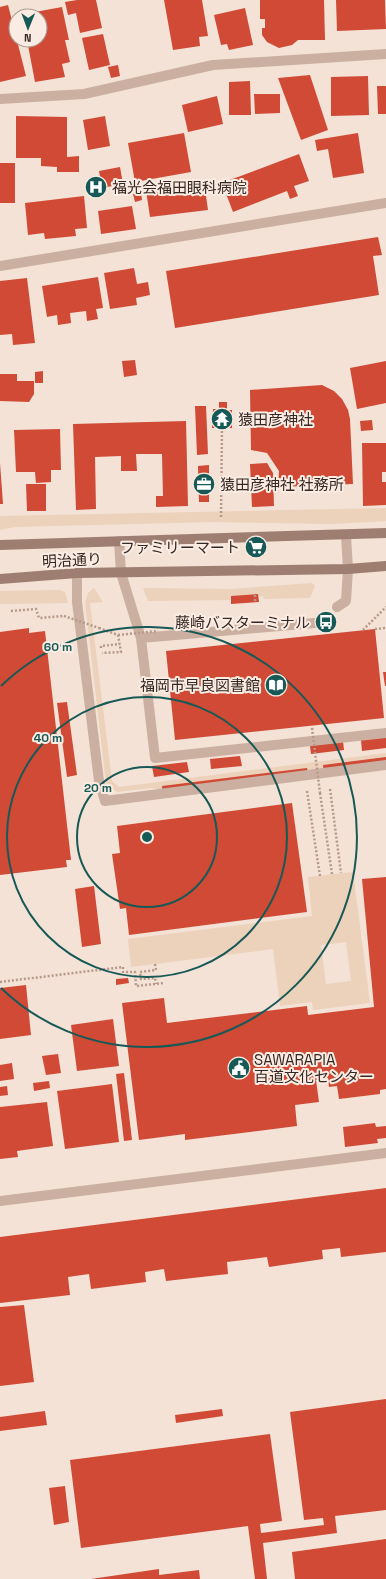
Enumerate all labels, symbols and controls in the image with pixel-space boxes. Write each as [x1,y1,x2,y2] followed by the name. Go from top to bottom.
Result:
[8,8,48,48] north arrow
[24,31,32,45] text: N
[83,174,109,200] hospital icon: 福光会福田眼科病院
[112,178,247,197] place label: 福光会福田眼科病院
[209,406,235,432] temple icon: 猿田彦神社
[238,410,313,429] place label: 猿田彦神社
[191,471,217,497] office icon: 猿田彦神社 社務所
[220,475,344,494] place label: 猿田彦神社 社務所
[243,534,269,560] supermarket icon: ファミリーマート
[120,538,240,557] place label: ファミリーマート
[42,549,102,571] street label: 明治通り
[313,609,339,635] bus stop icon: 藤崎バスターミナル
[175,613,310,632] place label: 藤崎バスターミナル
[44,639,72,655] text: 60 m
[263,672,289,698] library icon: 福岡市早良図書館
[140,676,260,695] place label: 福岡市早良図書館
[34,730,62,746] text: 40 m
[84,780,112,796] text: 20 m
[140,830,154,844] centre of rings
[254,1050,374,1086] place label: SAWARAPIA 百道文化センター
[226,1055,252,1081] public building icon: SAWARAPIA 百道文化センター

